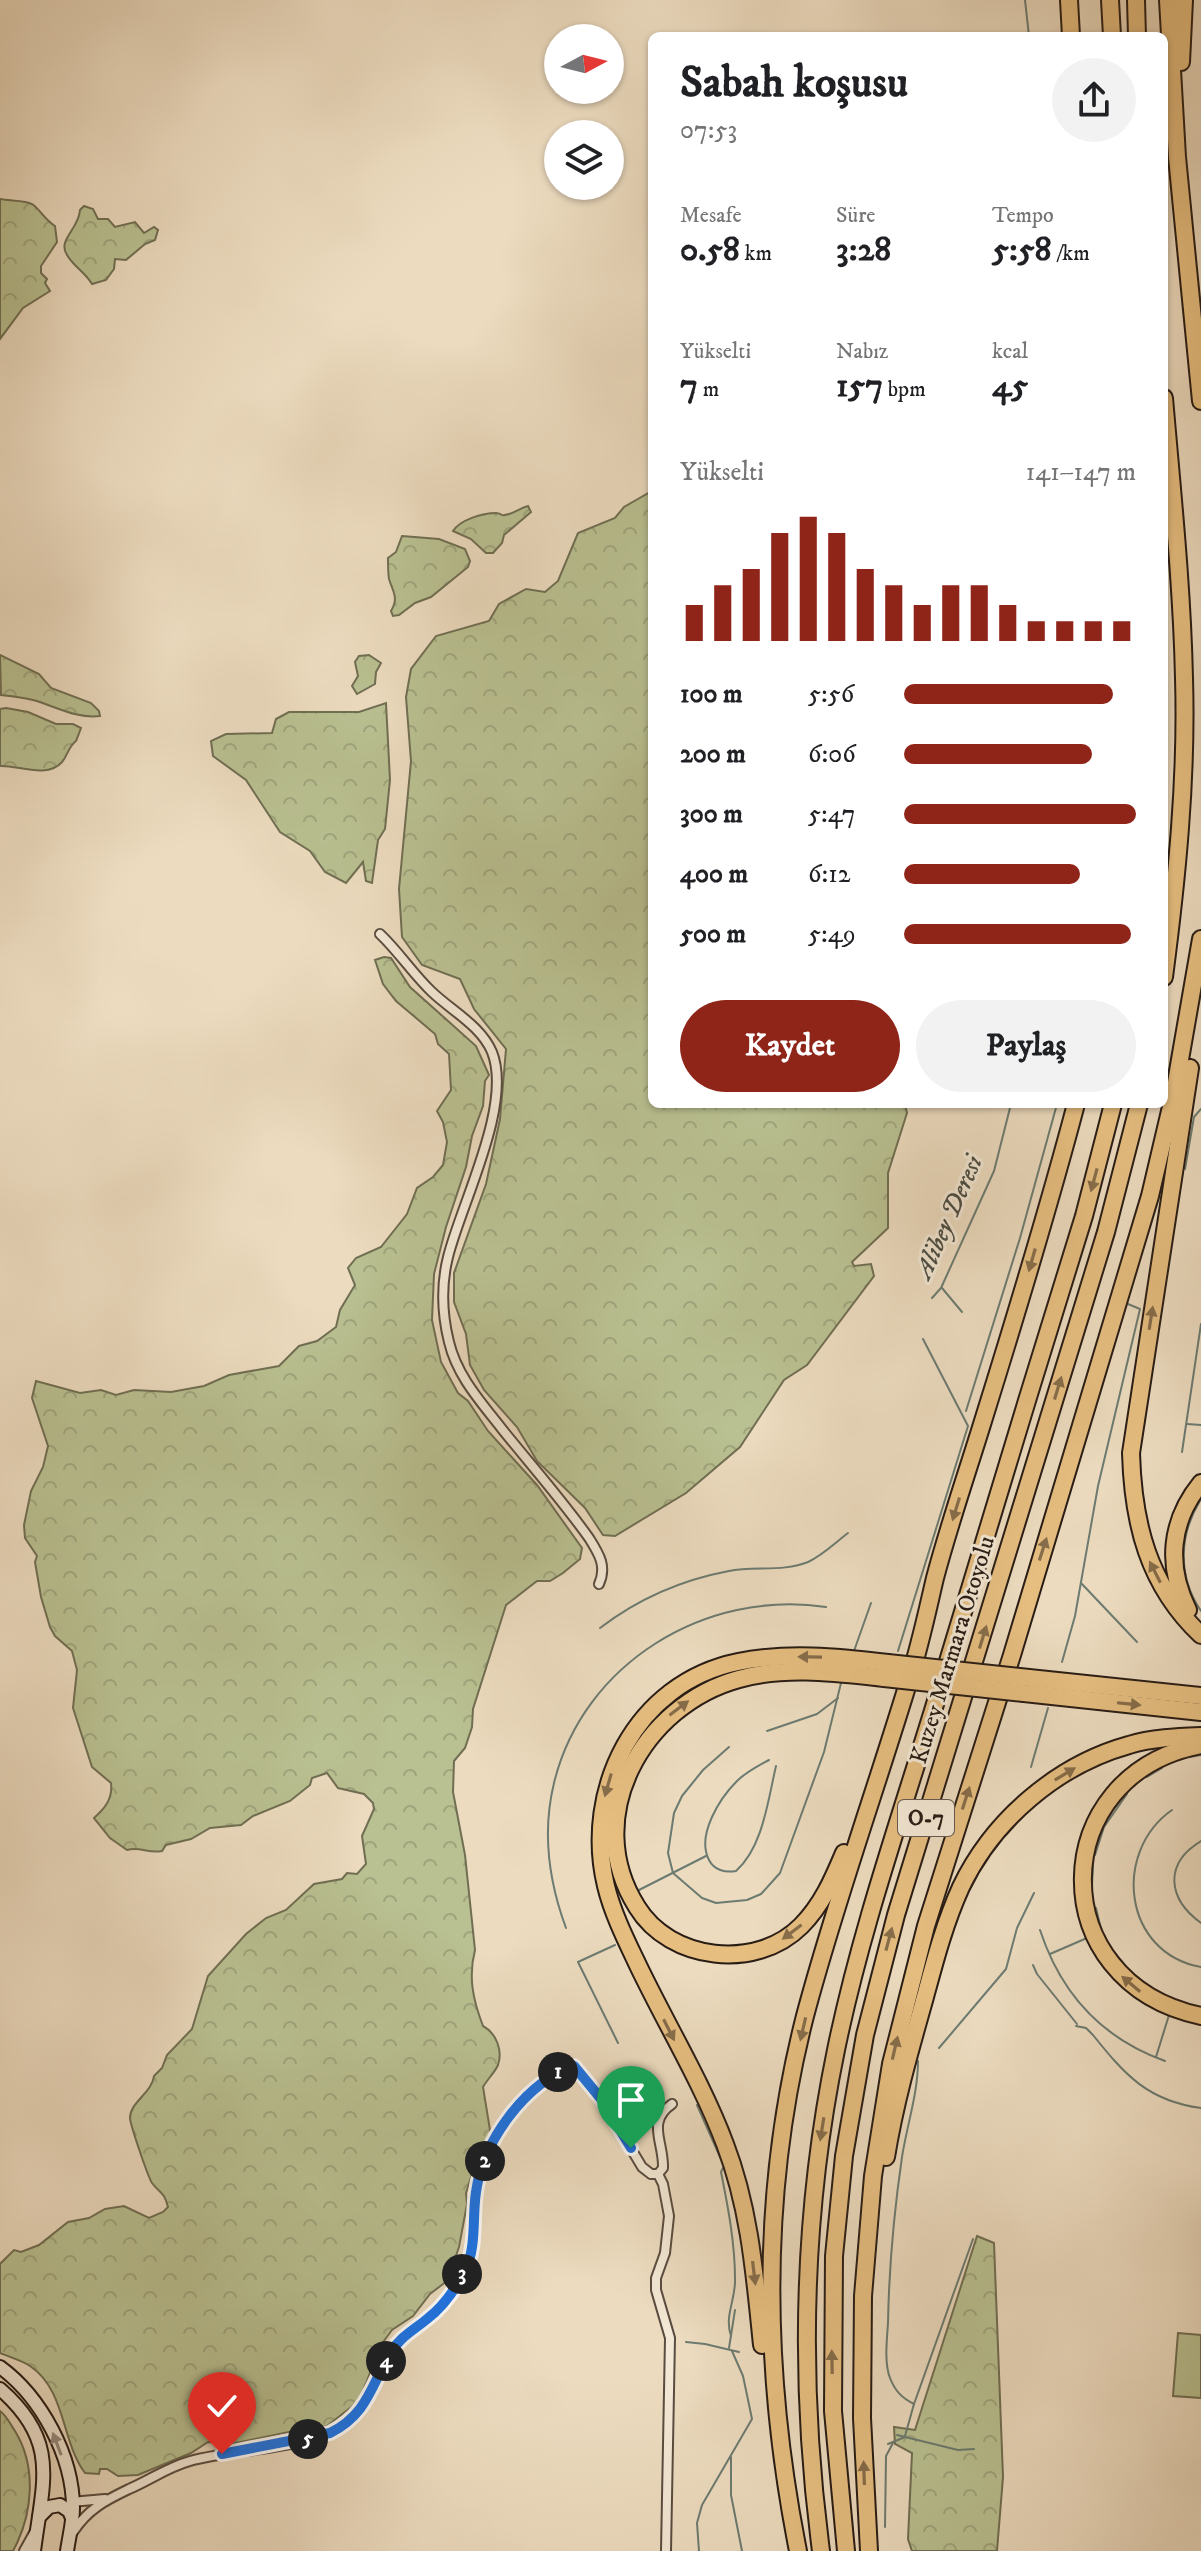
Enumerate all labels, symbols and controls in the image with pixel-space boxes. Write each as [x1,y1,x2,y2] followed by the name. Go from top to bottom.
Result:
[544,24,624,104] north arrow
[544,24,624,200] map controls
[680,56,908,111] text: Sabah koşusu
[1052,58,1136,142] button: share
[680,114,737,147] text: 07:53
[544,120,624,200] button: layers
[680,202,742,229] text: Mesafe
[836,202,875,229] text: Süre
[992,202,1054,229] text: Tempo
[680,229,740,271] text: 0.58
[836,229,891,271] text: 3:28
[992,229,1052,271] text: 5:58
[740,240,772,267] text: km
[1052,240,1090,267] text: /km
[680,338,751,365] text: Yükselti
[836,338,888,365] text: Nabız
[992,338,1028,365] text: kcal
[680,365,698,407] text: 7
[836,365,883,407] text: 157
[992,365,1028,407] text: 45
[698,376,719,403] text: m
[883,376,926,403] text: bpm
[680,456,764,489] text: Yükselti
[1026,456,1136,489] text: 141–147 m
[680,678,743,711] text: 100 m
[808,678,854,711] text: 5:56
[680,738,746,771] text: 200 m
[808,738,856,771] text: 6:06
[680,798,743,831] text: 300 m
[808,798,856,831] text: 5:47
[680,858,748,891] text: 400 m
[808,858,851,891] text: 6:12
[680,918,746,951] text: 500 m
[808,918,856,951] text: 5:49
[680,1000,900,1092] button: Kaydet
[916,1000,1136,1092] button: Paylaş
[906,1148,992,1286] water label: Alibey Deresi
[1087,1167,1099,1192] one-way arrow
[1025,1249,1038,1273] one-way arrow
[1145,1305,1158,1330] one-way arrow
[1052,1376,1065,1400] one-way arrow
[949,1497,962,1521] one-way arrow
[904,1532,1002,1768] street label: Kuzey Marmara Otoyolu
[1037,1537,1049,1561] one-way arrow
[1149,1561,1162,1584] one-way arrow
[977,1625,990,1649] one-way arrow
[797,1650,822,1663] one-way arrow
[1117,1698,1142,1711] one-way arrow
[668,1700,690,1716] one-way arrow
[1054,1767,1076,1781] one-way arrow
[601,1773,614,1797] one-way arrow
[961,1785,973,1809] one-way arrow
[898,1800,954,1836] road number: O-7
[782,1924,802,1940] one-way arrow
[884,1927,896,1952] one-way arrow
[1121,1976,1141,1993] one-way arrow
[796,2017,808,2042] one-way arrow
[663,2018,676,2041] one-way arrow
[889,2035,902,2060] one-way arrow
[538,2052,578,2092] pin: 1
[554,2058,562,2085] text: 1
[597,2066,665,2148] pin
[609,2078,653,2122] icon: arrive
[815,2117,828,2142] one-way arrow
[465,2141,505,2181] pin: 2
[480,2147,490,2174] text: 2
[442,2254,482,2294] pin: 3
[458,2260,466,2287] text: 3
[748,2261,761,2286] one-way arrow
[366,2341,406,2381] pin: 4
[380,2347,392,2374] text: 4
[826,2349,838,2374] one-way arrow
[188,2372,256,2454] pin
[200,2384,244,2428] icon: check
[288,2419,328,2459] pin: 5
[303,2425,313,2452] text: 5
[50,2431,63,2455] one-way arrow
[858,2460,871,2485] one-way arrow

